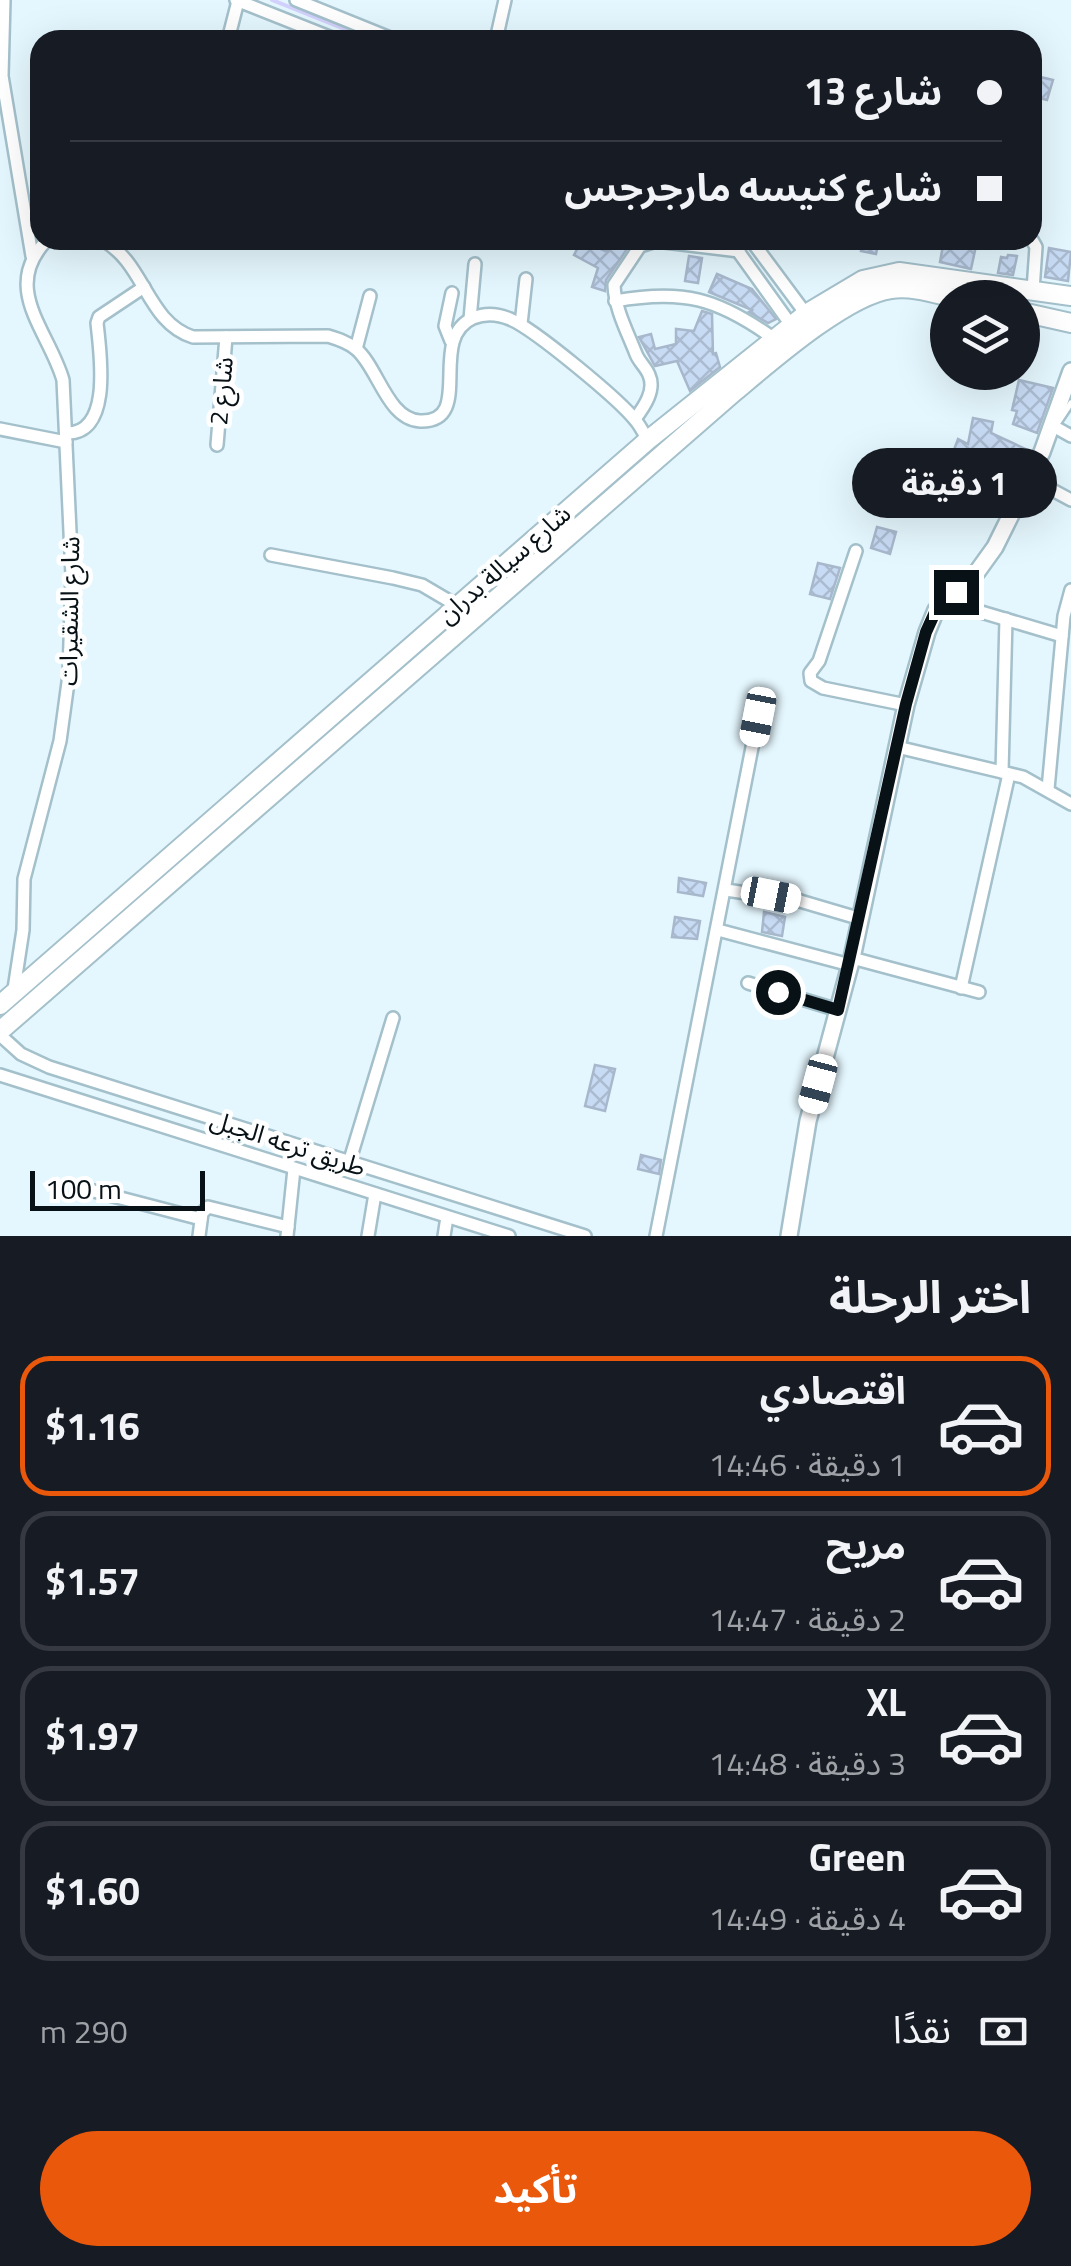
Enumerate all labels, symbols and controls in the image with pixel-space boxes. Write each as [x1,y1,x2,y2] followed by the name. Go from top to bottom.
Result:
[804,62,942,120] text: شارع 13
[564,158,942,216] text: شارع كنيسه مارجرجس
[930,280,1040,390] map controls
[930,280,1040,390] button: layers
[199,355,243,427] street label: شارع 2
[854,447,1058,517] callout: 1 دقيقة
[902,459,1007,507] text: 1 دقيقة
[429,495,579,633] street label: شارع سيالة بدران
[49,536,89,686] street label: شارع الشقيرات
[934,570,979,615] route end
[738,685,778,749] car
[739,875,803,915] car
[756,970,801,1015] route start
[796,1051,840,1117] car
[205,1100,371,1186] street label: طريق ترعه الجبل
[30,1166,205,1210] scale bar
[45,1167,122,1210] text: 100 m
[829,1262,1031,1330] text: اختر الرحلة
[760,1361,906,1419] text: اقتصادي
[936,1381,1026,1471] icon: car
[45,1397,140,1455] text: $1.16
[708,1440,906,1488] text: 1 دقيقة · 14:46
[826,1516,906,1574] text: مريح
[936,1536,1026,1626] icon: car
[45,1552,140,1610] text: $1.57
[708,1595,906,1643] text: 2 دقيقة · 14:47
[866,1673,906,1731] text: XL
[936,1691,1026,1781] icon: car
[45,1707,140,1765] text: $1.97
[708,1739,906,1787] text: 3 دقيقة · 14:48
[809,1828,906,1886] text: Green
[936,1846,1026,1936] icon: car
[45,1862,140,1920] text: $1.60
[708,1894,906,1942] text: 4 دقيقة · 14:49
[893,2000,951,2058] text: نقدًا
[976,2004,1031,2059] icon: cash
[40,2007,128,2055] text: 290 m
[40,2131,1031,2246] button: تأكيد

